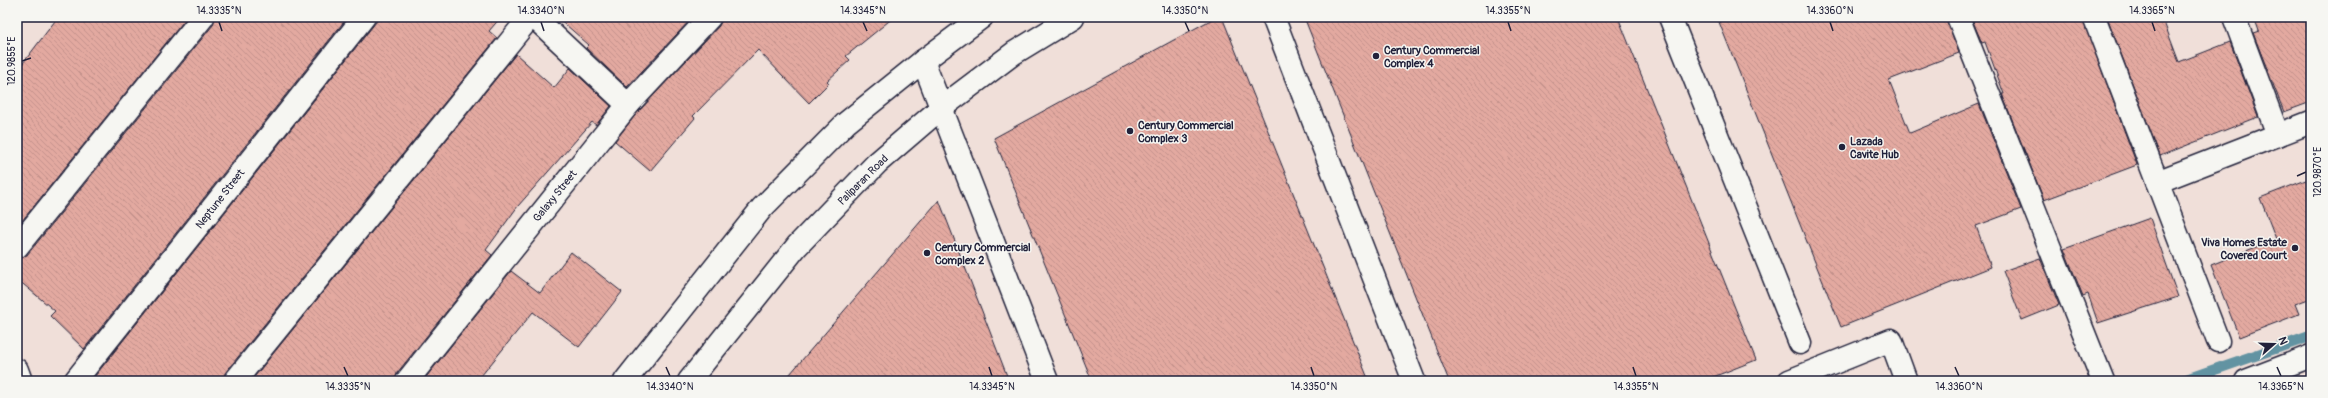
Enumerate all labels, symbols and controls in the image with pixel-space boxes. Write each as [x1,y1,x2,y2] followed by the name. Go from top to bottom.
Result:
[196,5,242,17] text: 14.3335°N
[518,5,565,17] text: 14.3340°N
[840,5,886,17] text: 14.3345°N
[1162,5,1208,17] text: 14.3350°N
[1485,5,1531,17] text: 14.3355°N
[1807,5,1854,17] text: 14.3360°N
[2129,5,2175,17] text: 14.3365°N
[6,36,18,86] text: 120.9855°E
[1384,44,1480,70] place label: Century Commercial Complex 4
[1371,51,1381,61] marker: Century Commercial Complex 4
[1138,119,1234,145] place label: Century Commercial Complex 3
[1125,126,1135,136] marker: Century Commercial Complex 3
[1850,135,1900,161] place label: Lazada Cavite Hub
[1837,142,1847,152] marker: Lazada Cavite Hub
[2312,147,2324,197] text: 120.9870°E
[835,152,891,208] street label: Paliparan Road
[193,166,248,231] street label: Neptune Street
[530,167,580,224] street label: Galaxy Street
[2201,236,2288,262] place label: Viva Homes Estate Covered Court
[935,241,1031,267] place label: Century Commercial Complex 2
[2290,243,2300,253] marker: Viva Homes Estate Covered Court
[922,248,932,258] marker: Century Commercial Complex 2
[2254,324,2294,364] north arrow
[2276,335,2290,347] text: N
[325,381,371,393] text: 14.3335°N
[647,381,694,393] text: 14.3340°N
[969,381,1015,393] text: 14.3345°N
[1291,381,1337,393] text: 14.3350°N
[1613,381,1659,393] text: 14.3355°N
[1936,381,1983,393] text: 14.3360°N
[2258,381,2304,393] text: 14.3365°N

